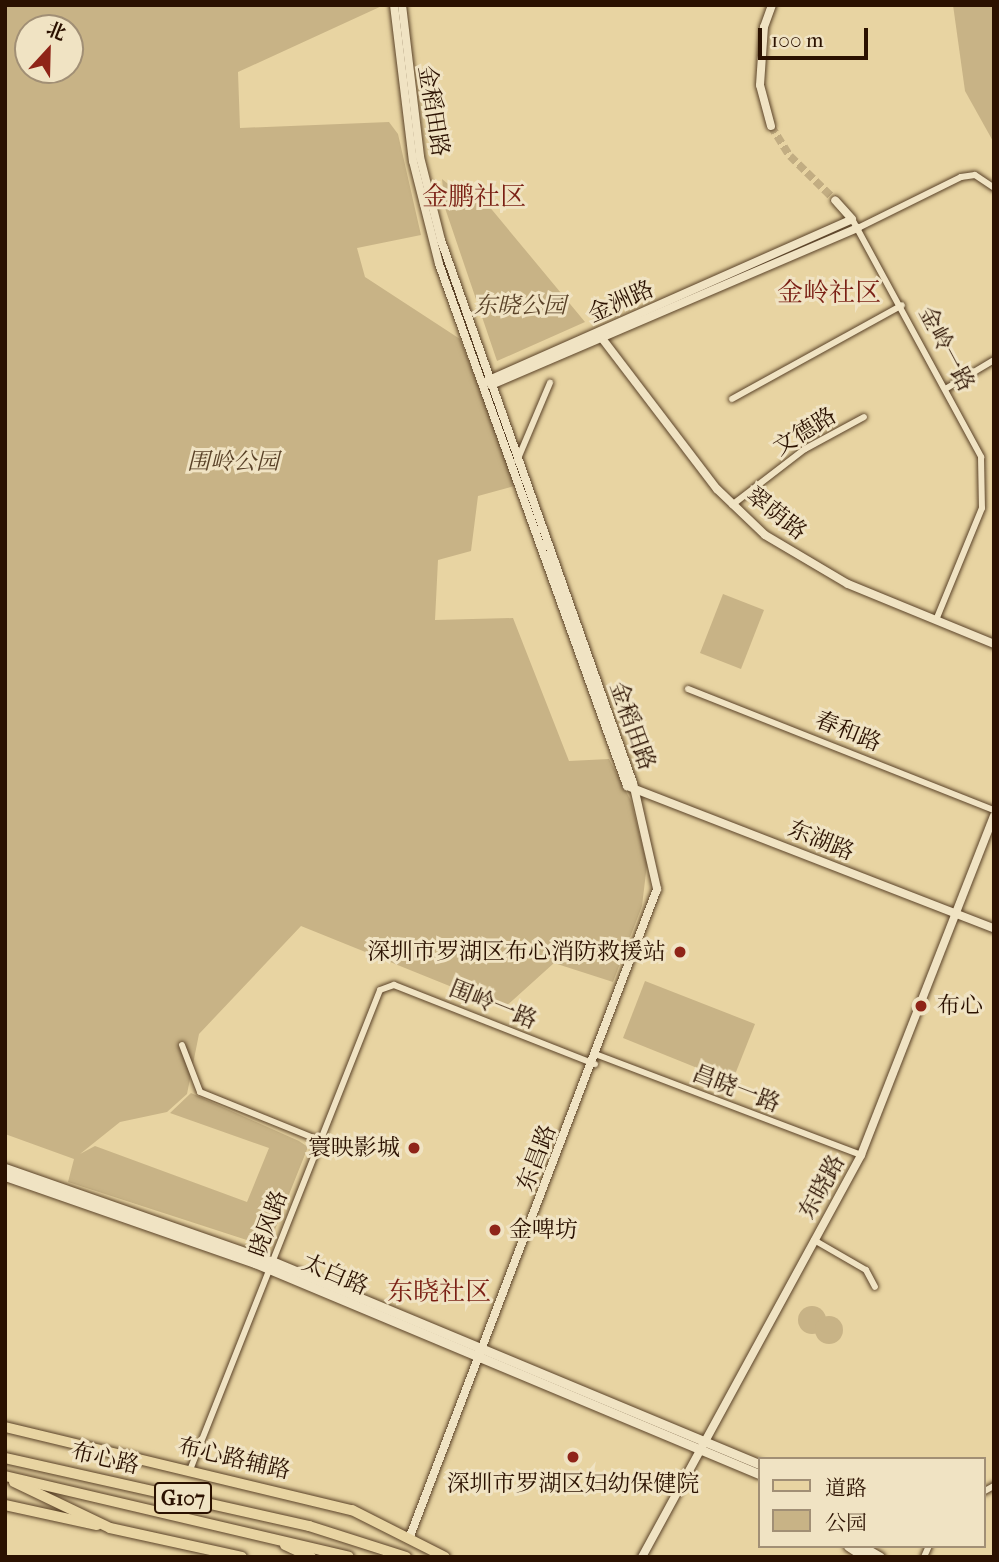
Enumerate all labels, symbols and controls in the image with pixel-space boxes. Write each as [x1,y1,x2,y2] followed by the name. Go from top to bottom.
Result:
[14,14,84,84] north arrow
[761,14,871,58] scale bar
[43,18,69,45] text: 北
[771,28,824,52] text: 100 m
[412,63,454,159] street label: 金稻田路
[422,181,526,213] district label: 金鹏社区
[584,275,658,329] street label: 金洲路
[777,277,881,309] district label: 金岭社区
[474,292,566,320] park label: 东晓公园
[912,302,980,396] street label: 金岭一路
[768,402,842,462] street label: 文德路
[187,448,279,476] park label: 围岭公园
[740,482,812,546] street label: 翠荫路
[603,678,661,774] street label: 金稻田路
[811,706,885,758] street label: 春和路
[784,815,858,867] street label: 东湖路
[367,938,666,966] place label: 深圳市罗湖区布心消防救援站
[672,944,688,960] marker: 深圳市罗湖区布心消防救援站
[445,975,541,1035] street label: 围岭一路
[937,992,983,1020] place label: 布心
[911,996,931,1016] marker: 布心
[688,1060,784,1118] street label: 昌晓一路
[512,1121,562,1195] street label: 东昌路
[308,1134,400,1162] place label: 寰映影城
[406,1140,422,1156] marker: 寰映影城
[793,1150,851,1224] street label: 东晓路
[244,1187,294,1261] street label: 晓风路
[509,1216,578,1244] place label: 金啤坊
[487,1222,503,1238] marker: 金啤坊
[298,1249,372,1301] street label: 太白路
[387,1276,491,1308] district label: 东晓社区
[175,1433,293,1485] street label: 布心路辅路
[68,1438,142,1480] street label: 布心路
[563,1447,583,1467] marker: 深圳市罗湖区妇幼保健院
[758,1457,985,1548] legend
[447,1470,699,1498] place label: 深圳市罗湖区妇幼保健院
[825,1476,867,1500] text: 道路
[153,1480,213,1516] road number: G107
[825,1511,867,1535] text: 公园

